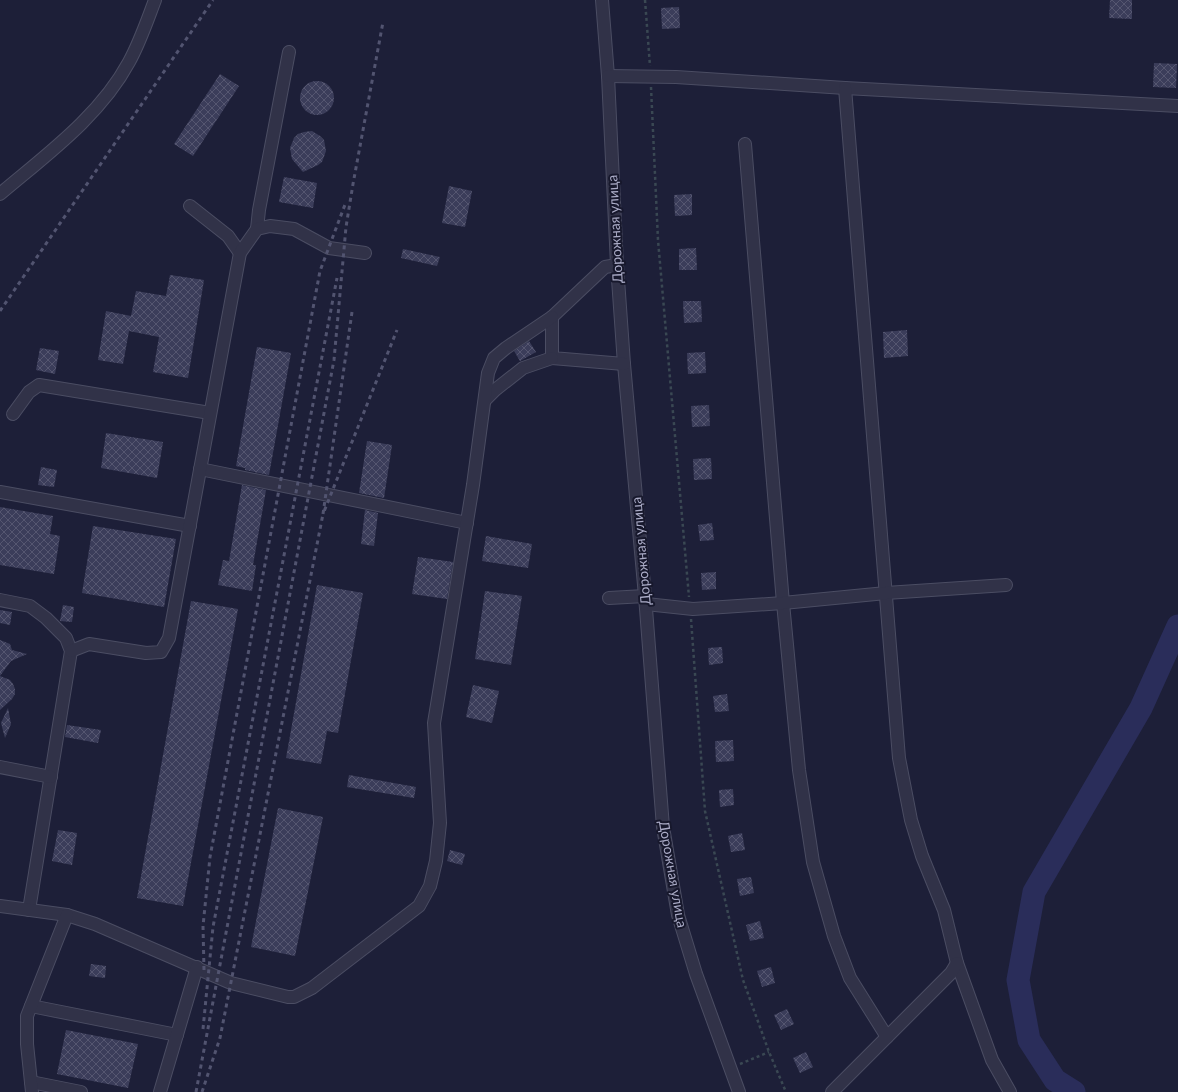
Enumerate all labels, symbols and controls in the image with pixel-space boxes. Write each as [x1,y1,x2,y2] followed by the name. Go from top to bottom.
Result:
[603,174,626,284] street label: Дорожная улица
[627,496,654,606] street label: Дорожная улица
[656,819,691,929] street label: Дорожная улица

